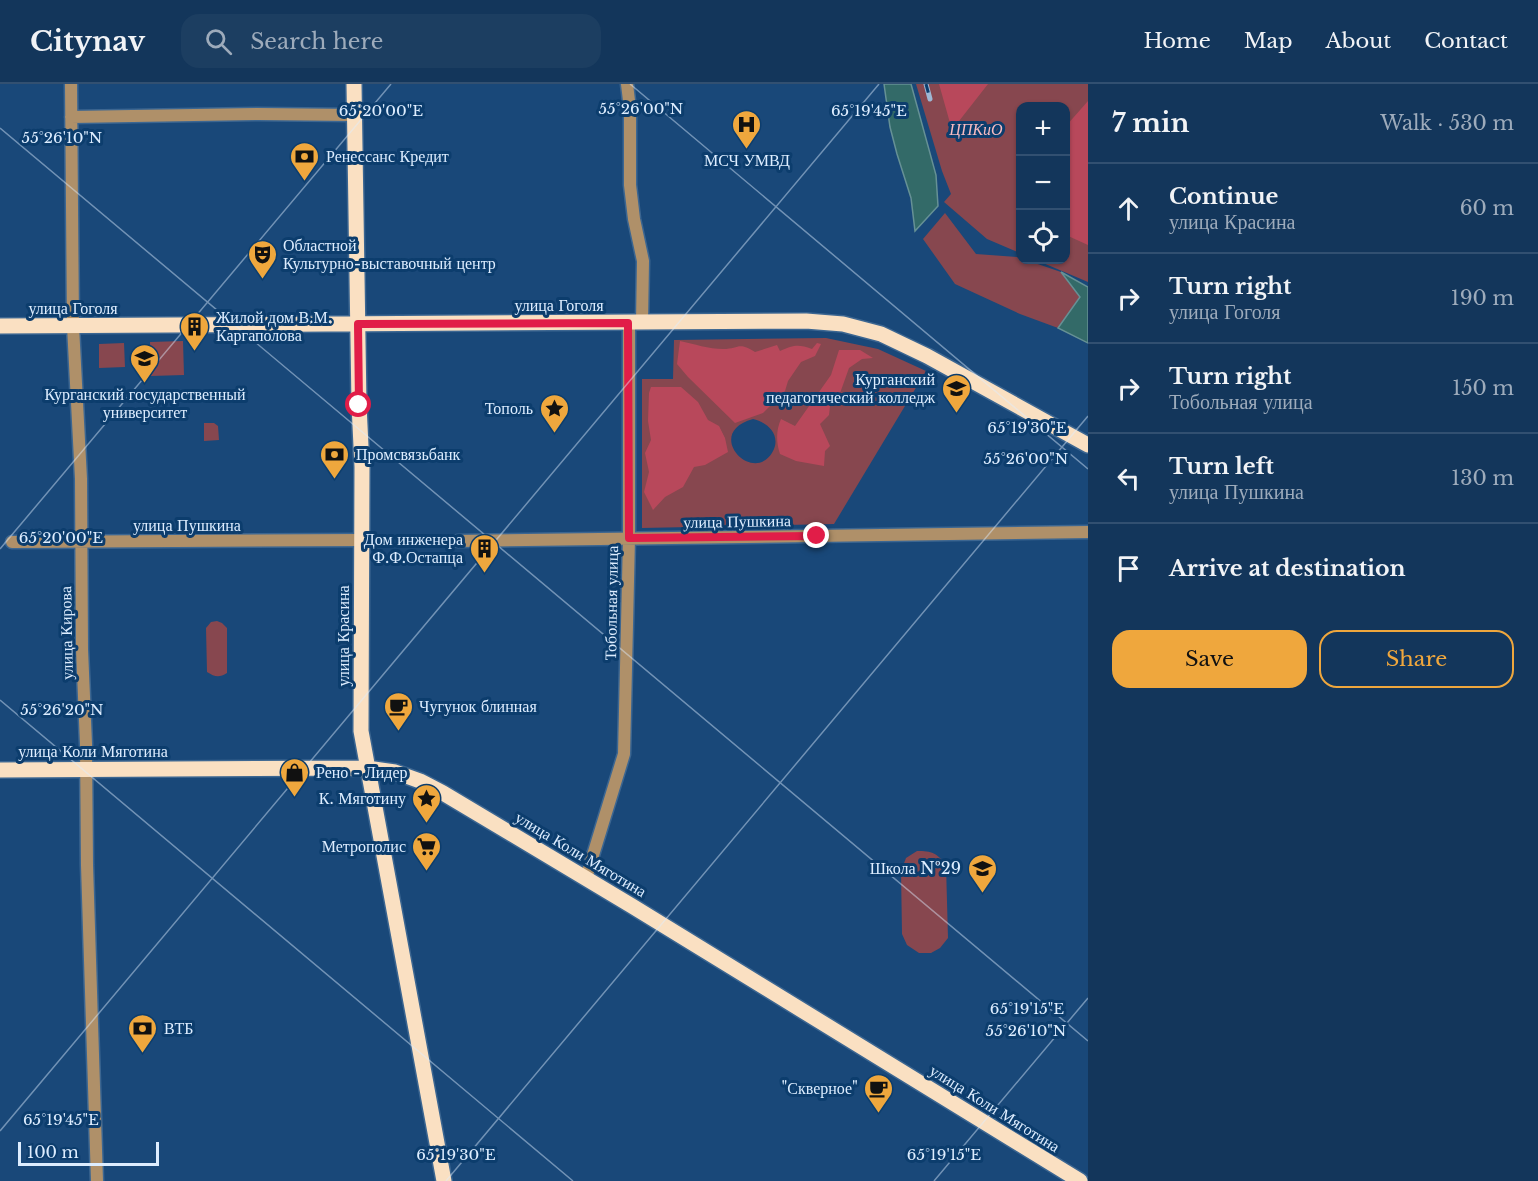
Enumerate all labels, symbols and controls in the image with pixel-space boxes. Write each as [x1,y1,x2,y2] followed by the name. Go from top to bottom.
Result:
[181,14,601,68] search box
[30,24,145,59] text: Citynav
[202,25,235,58] icon: search
[250,28,383,55] text: Search here
[1144,28,1211,54] text: Home
[1244,28,1292,54] text: Map
[1325,28,1391,54] text: About
[1424,28,1508,54] text: Contact
[599,99,683,118] text: 55°26'00"N
[339,101,423,120] text: 65°20'00"E
[831,101,907,120] text: 65°19'45"E
[1016,102,1070,264] map controls
[1016,102,1070,156] button: +
[1112,107,1189,139] text: 7 min
[731,108,763,150] hospital icon: МСЧ УМВД
[1380,111,1514,135] text: Walk · 530 m
[948,119,1003,139] park label: ЦПКиО
[22,128,102,147] text: 55°26'10"N
[289,140,321,182] bank icon: Ренессанс Кредит
[326,146,449,166] place label: Ренессанс Кредит
[704,150,790,170] place label: МСЧ УМВД
[1016,156,1070,210] button: −
[1169,183,1278,210] text: Continue
[1112,192,1145,225] icon: ahead
[1460,196,1514,220] text: 60 m
[1016,210,1070,264] button: locate
[1169,210,1296,234] text: улица Красина
[283,235,496,273] place label: Областной Культурно-выставочный центр
[246,238,278,280] theatre icon: Областной Культурно-выставочный центр
[1169,273,1291,300] text: Turn right
[1112,282,1145,315] icon: right
[1451,286,1514,310] text: 190 m
[514,295,604,315] street label: улица Гоголя
[28,298,118,318] street label: улица Гоголя
[1169,300,1281,324] text: улица Гоголя
[216,307,332,345] place label: Жилой дом В.М. Каргаполова
[179,310,211,352] building icon: Жилой дом В.М. Каргаполова
[129,342,161,384] school or university icon: Курганский государственный университет
[1169,363,1291,390] text: Turn right
[766,369,936,407] place label: Курганский педагогический колледж
[940,372,972,414] school or university icon: Курганский педагогический колледж
[1112,372,1145,405] icon: right
[1452,376,1514,400] text: 150 m
[44,384,246,422] place label: Курганский государственный университет
[1169,390,1313,414] text: Тобольная улица
[345,391,371,417] route start
[538,392,570,434] place icon: Тополь
[485,398,533,418] place label: Тополь
[987,418,1067,437] text: 65°19'30"E
[319,438,351,480] bank icon: Промсвязьбанк
[356,444,461,464] place label: Промсвязьбанк
[984,449,1068,468] text: 55°26'00"N
[1169,453,1274,480] text: Turn left
[1112,462,1145,495] icon: left
[1451,466,1514,490] text: 130 m
[1169,480,1304,504] text: улица Пушкина
[683,510,791,532] street label: улица Пушкина
[133,515,241,535] street label: улица Пушкина
[803,522,829,548] route end
[19,528,103,547] text: 65°20'00"E
[364,529,463,567] place label: Дом инженера Ф.Ф.Остапца
[468,532,500,574] building icon: Дом инженера Ф.Ф.Остапца
[600,545,622,661] street label: Тобольная улица
[1112,552,1145,585] icon: arrive
[1169,555,1406,582] text: Arrive at destination
[333,585,353,687] street label: улица Красина
[55,586,77,680] street label: улица Кирова
[1112,630,1307,688] button: Save
[1319,630,1514,688] button: Share
[382,690,414,732] cafe icon: Чугунок блинная
[419,696,537,716] place label: Чугунок блинная
[20,700,104,719] text: 55°26'20"N
[18,741,168,761] street label: улица Коли Мяготина
[279,756,311,798] shop icon: Рено - Лидер
[316,762,408,782] place label: Рено - Лидер
[411,782,443,824] place icon: К. Мяготину
[319,788,406,808] place label: К. Мяготину
[512,807,650,901] street label: улица Коли Мяготина
[411,830,443,872] supermarket icon: Метрополис
[322,836,406,856] place label: Метрополис
[966,852,998,894] school or university icon: Школа №29
[870,858,961,878] place label: Школа №29
[990,999,1064,1018] text: 65°19'15"E
[127,1012,159,1054] bank icon: ВТБ
[164,1018,193,1038] place label: ВТБ
[986,1021,1066,1040] text: 55°26'10"N
[926,1060,1064,1156] street label: улица Коли Мяготина
[863,1072,895,1114] cafe icon: "Скверное"
[781,1078,858,1098] place label: "Скверное"
[23,1110,99,1129] text: 65°19'45"E
[18,1139,159,1166] scale bar
[27,1142,79,1162] text: 100 m
[416,1145,496,1164] text: 65°19'30"E
[907,1145,981,1164] text: 65°19'15"E

